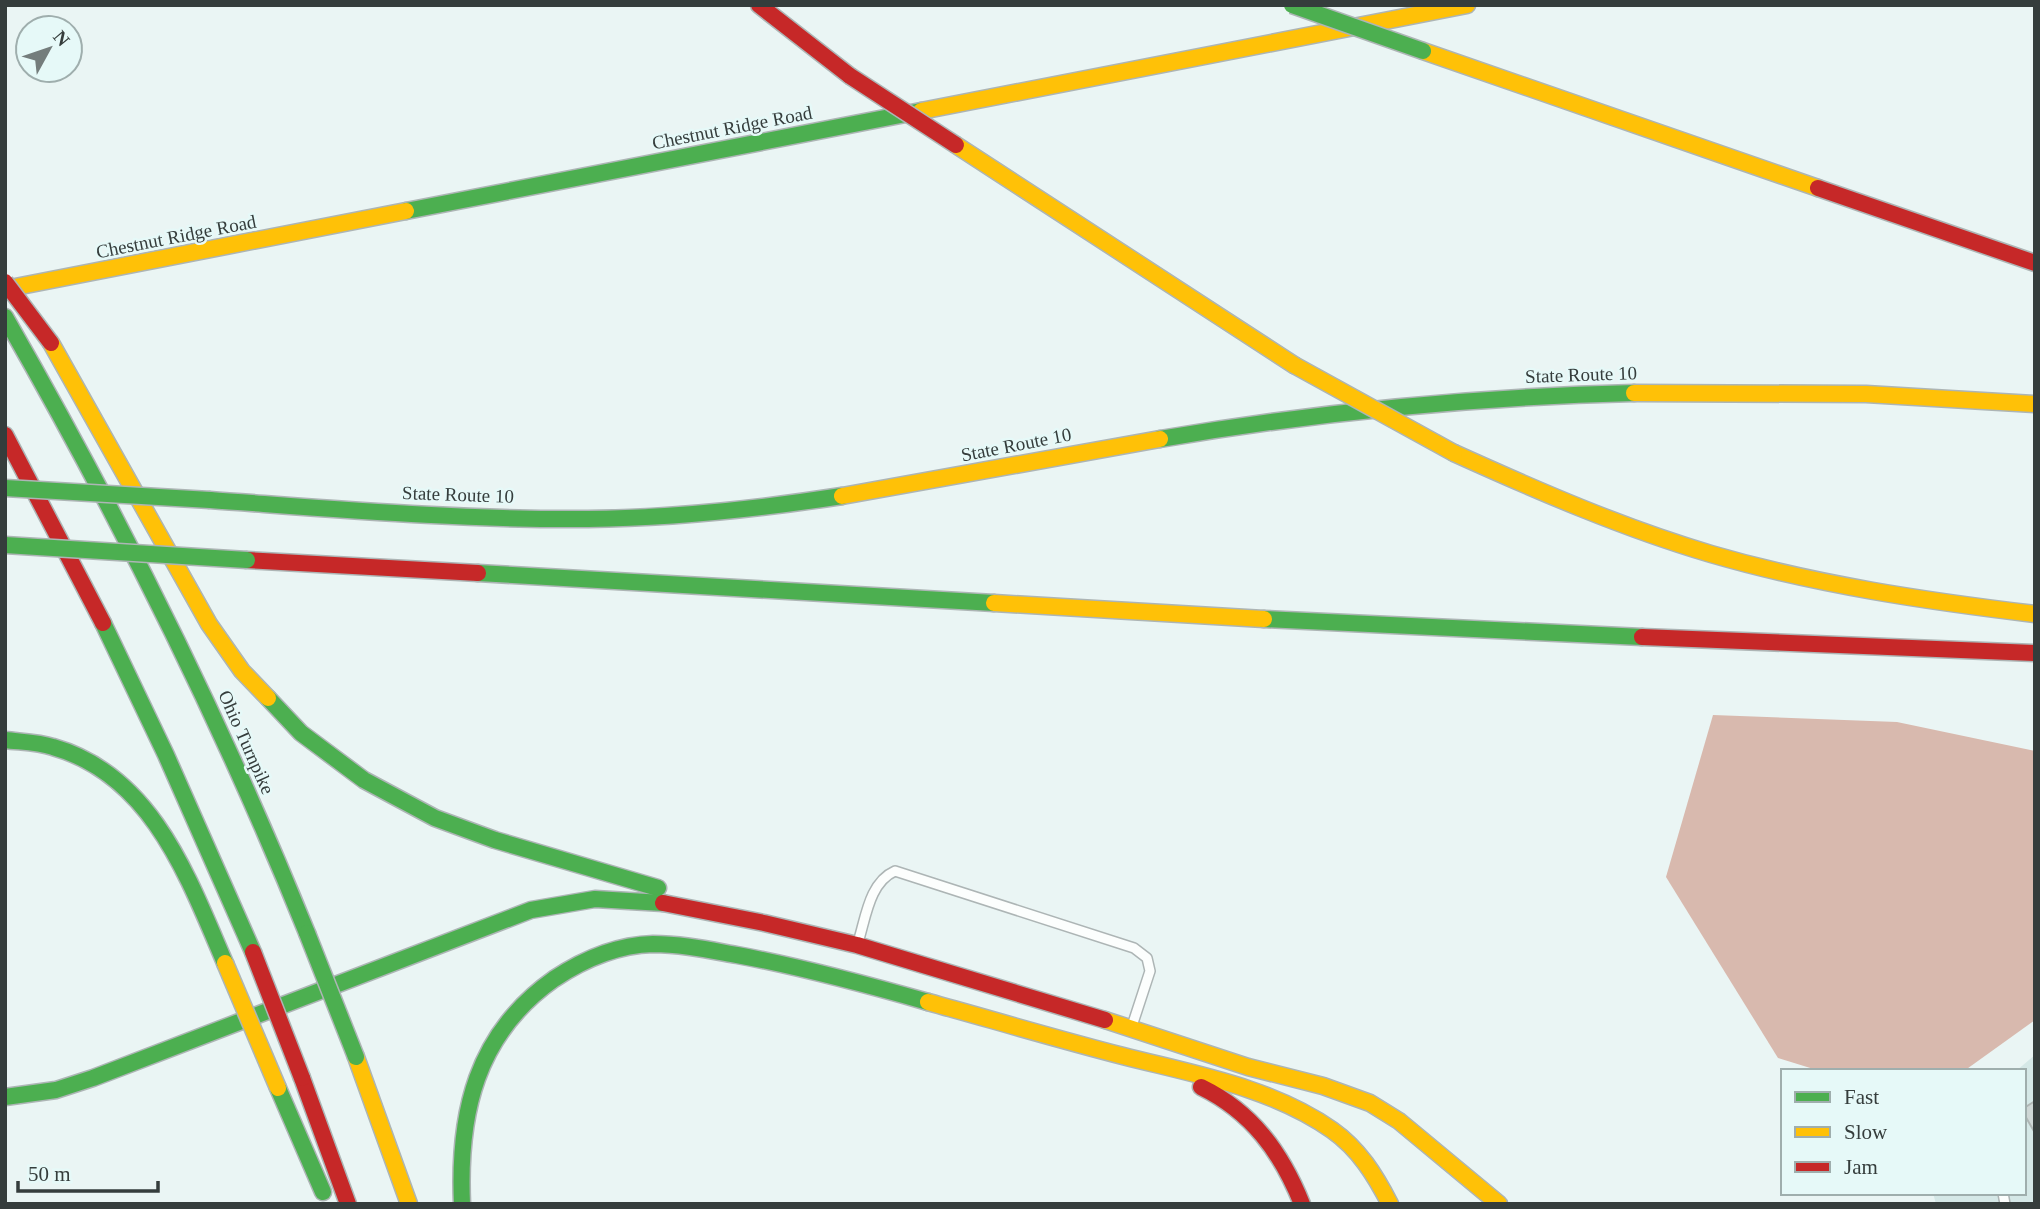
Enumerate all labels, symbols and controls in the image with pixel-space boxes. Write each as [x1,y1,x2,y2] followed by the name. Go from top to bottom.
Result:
[14,14,84,84] north arrow
[49,26,74,51] text: N
[650,102,814,153] street label: Chestnut Ridge Road
[94,211,258,262] street label: Chestnut Ridge Road
[1525,362,1637,387] street label: State Route 10
[959,424,1073,465] street label: State Route 10
[402,482,514,507] street label: State Route 10
[214,687,279,797] street label: Ohio Turnpike
[1781,1069,2026,1195] legend
[1844,1085,1879,1109] text: Fast
[1844,1120,1888,1144] text: Slow
[18,1150,158,1194] scale bar
[1844,1155,1878,1179] text: Jam
[28,1162,71,1186] text: 50 m

